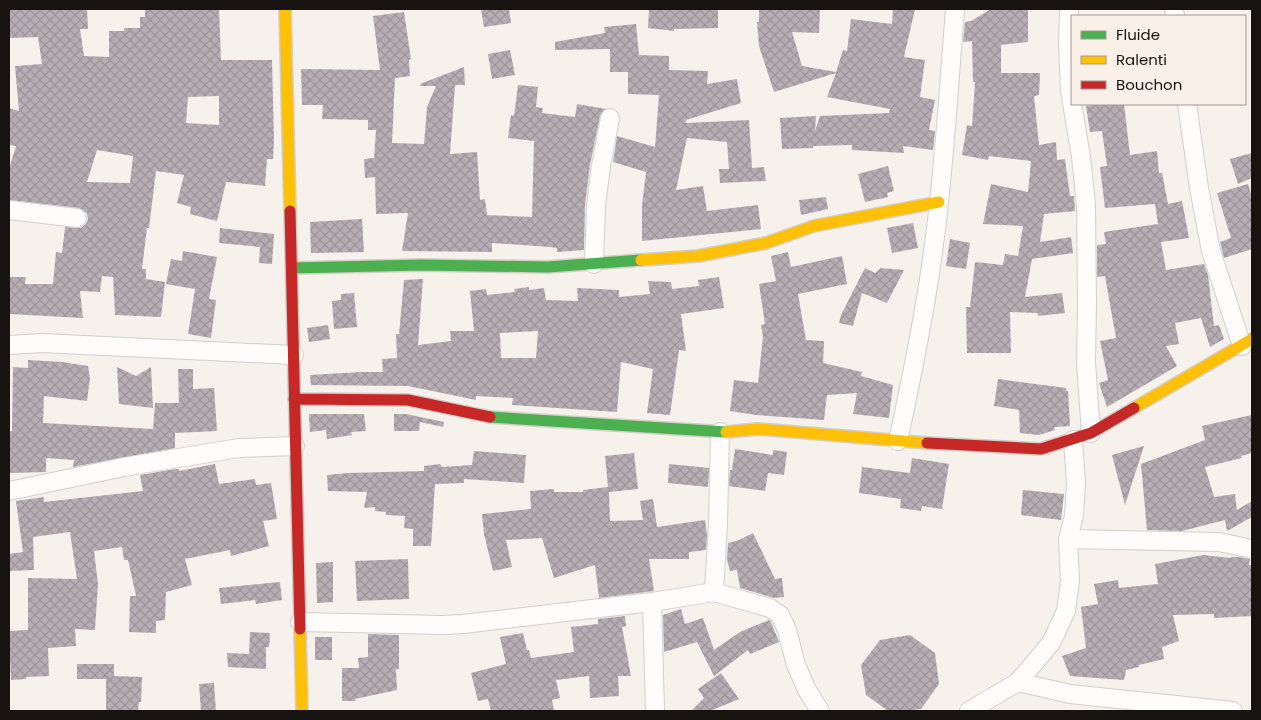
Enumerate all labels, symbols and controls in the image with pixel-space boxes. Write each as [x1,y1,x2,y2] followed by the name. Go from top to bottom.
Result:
[1071,15,1246,105] legend
[1116,24,1160,45] text: Fluide
[1116,49,1167,70] text: Ralenti
[1116,74,1182,95] text: Bouchon

